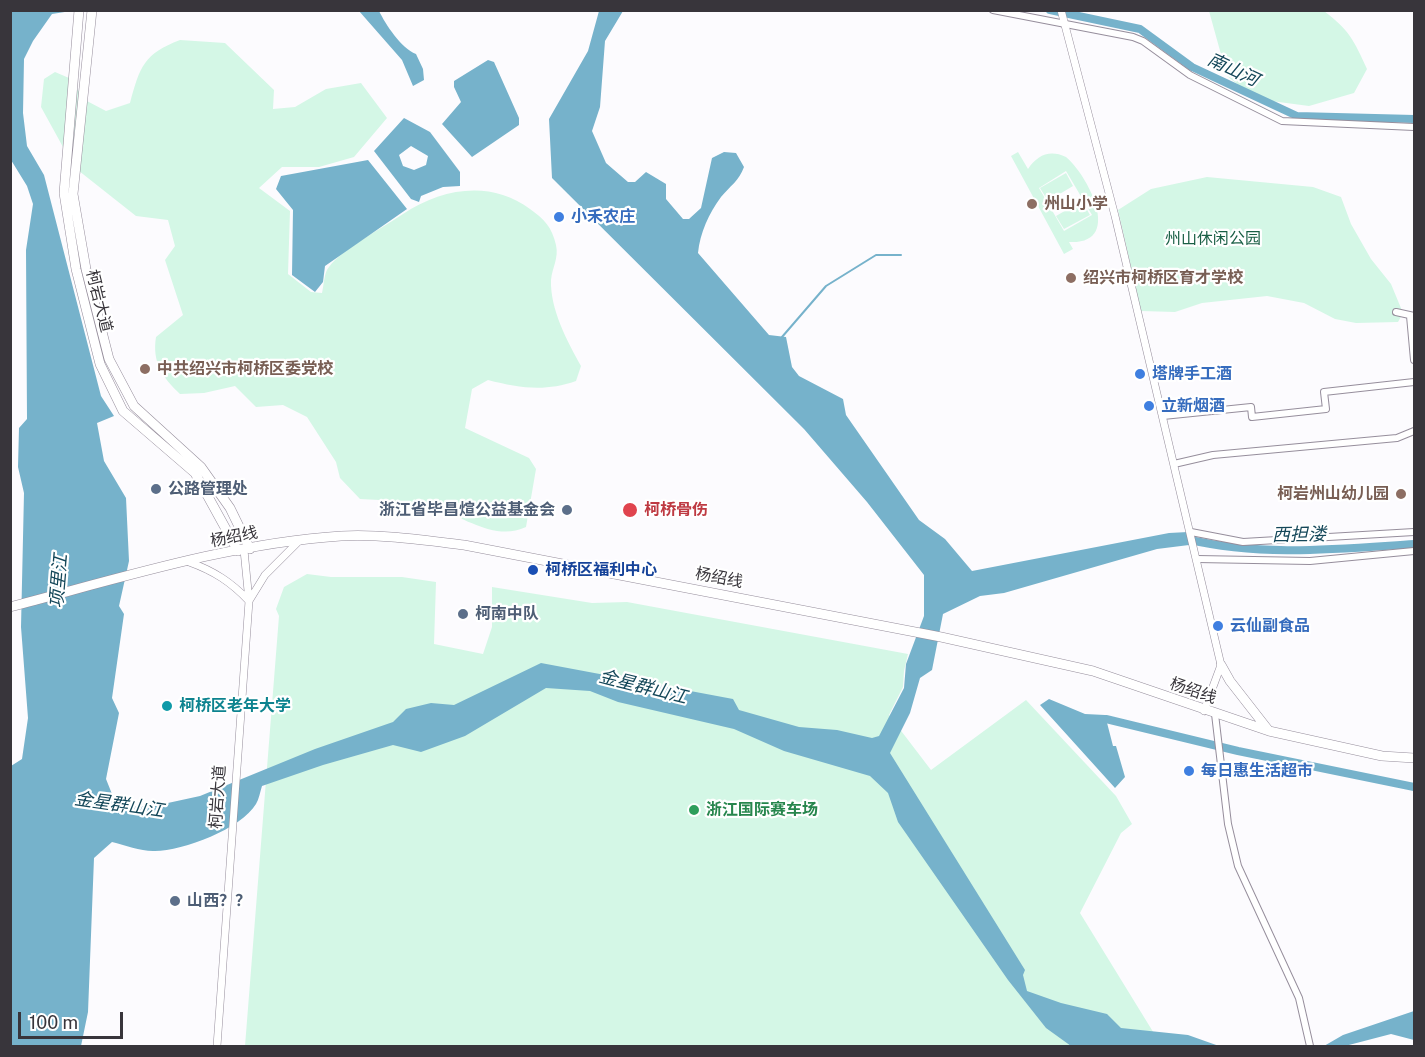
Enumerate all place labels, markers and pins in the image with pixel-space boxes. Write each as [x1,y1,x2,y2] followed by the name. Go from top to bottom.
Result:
[1044,194,1108,214] place label: 州山小学
[1025,197,1039,211] marker: 州山小学
[571,207,635,227] place label: 小禾农庄
[552,210,566,224] marker: 小禾农庄
[1083,268,1243,288] place label: 绍兴市柯桥区育才学校
[1064,271,1078,285] marker: 绍兴市柯桥区育才学校
[157,359,333,379] place label: 中共绍兴市柯桥区委党校
[138,362,152,376] marker: 中共绍兴市柯桥区委党校
[1152,364,1232,384] place label: 塔牌手工酒
[1133,367,1147,381] marker: 塔牌手工酒
[1161,396,1225,416] place label: 立新烟酒
[1142,399,1156,413] marker: 立新烟酒
[168,479,248,499] place label: 公路管理处
[149,482,163,496] marker: 公路管理处
[1277,484,1389,504] place label: 柯岩州山幼儿园
[1394,487,1408,501] marker: 柯岩州山幼儿园
[379,500,555,520] place label: 浙江省毕昌煊公益基金会
[644,500,708,520] place label: 柯桥骨伤
[621,501,639,519] marker: 柯桥骨伤
[560,503,574,517] marker: 浙江省毕昌煊公益基金会
[545,560,657,580] place label: 柯桥区福利中心
[526,563,540,577] marker: 柯桥区福利中心
[475,604,539,624] place label: 柯南中队
[456,607,470,621] marker: 柯南中队
[1230,616,1310,636] place label: 云仙副食品
[1211,619,1225,633] marker: 云仙副食品
[179,696,291,716] place label: 柯桥区老年大学
[160,699,174,713] marker: 柯桥区老年大学
[1201,761,1313,781] place label: 每日惠生活超市
[1182,764,1196,778] marker: 每日惠生活超市
[706,800,818,820] place label: 浙江国际赛车场
[687,803,701,817] marker: 浙江国际赛车场
[187,891,251,911] place label: 山西？？
[168,894,182,908] marker: 山西？？

